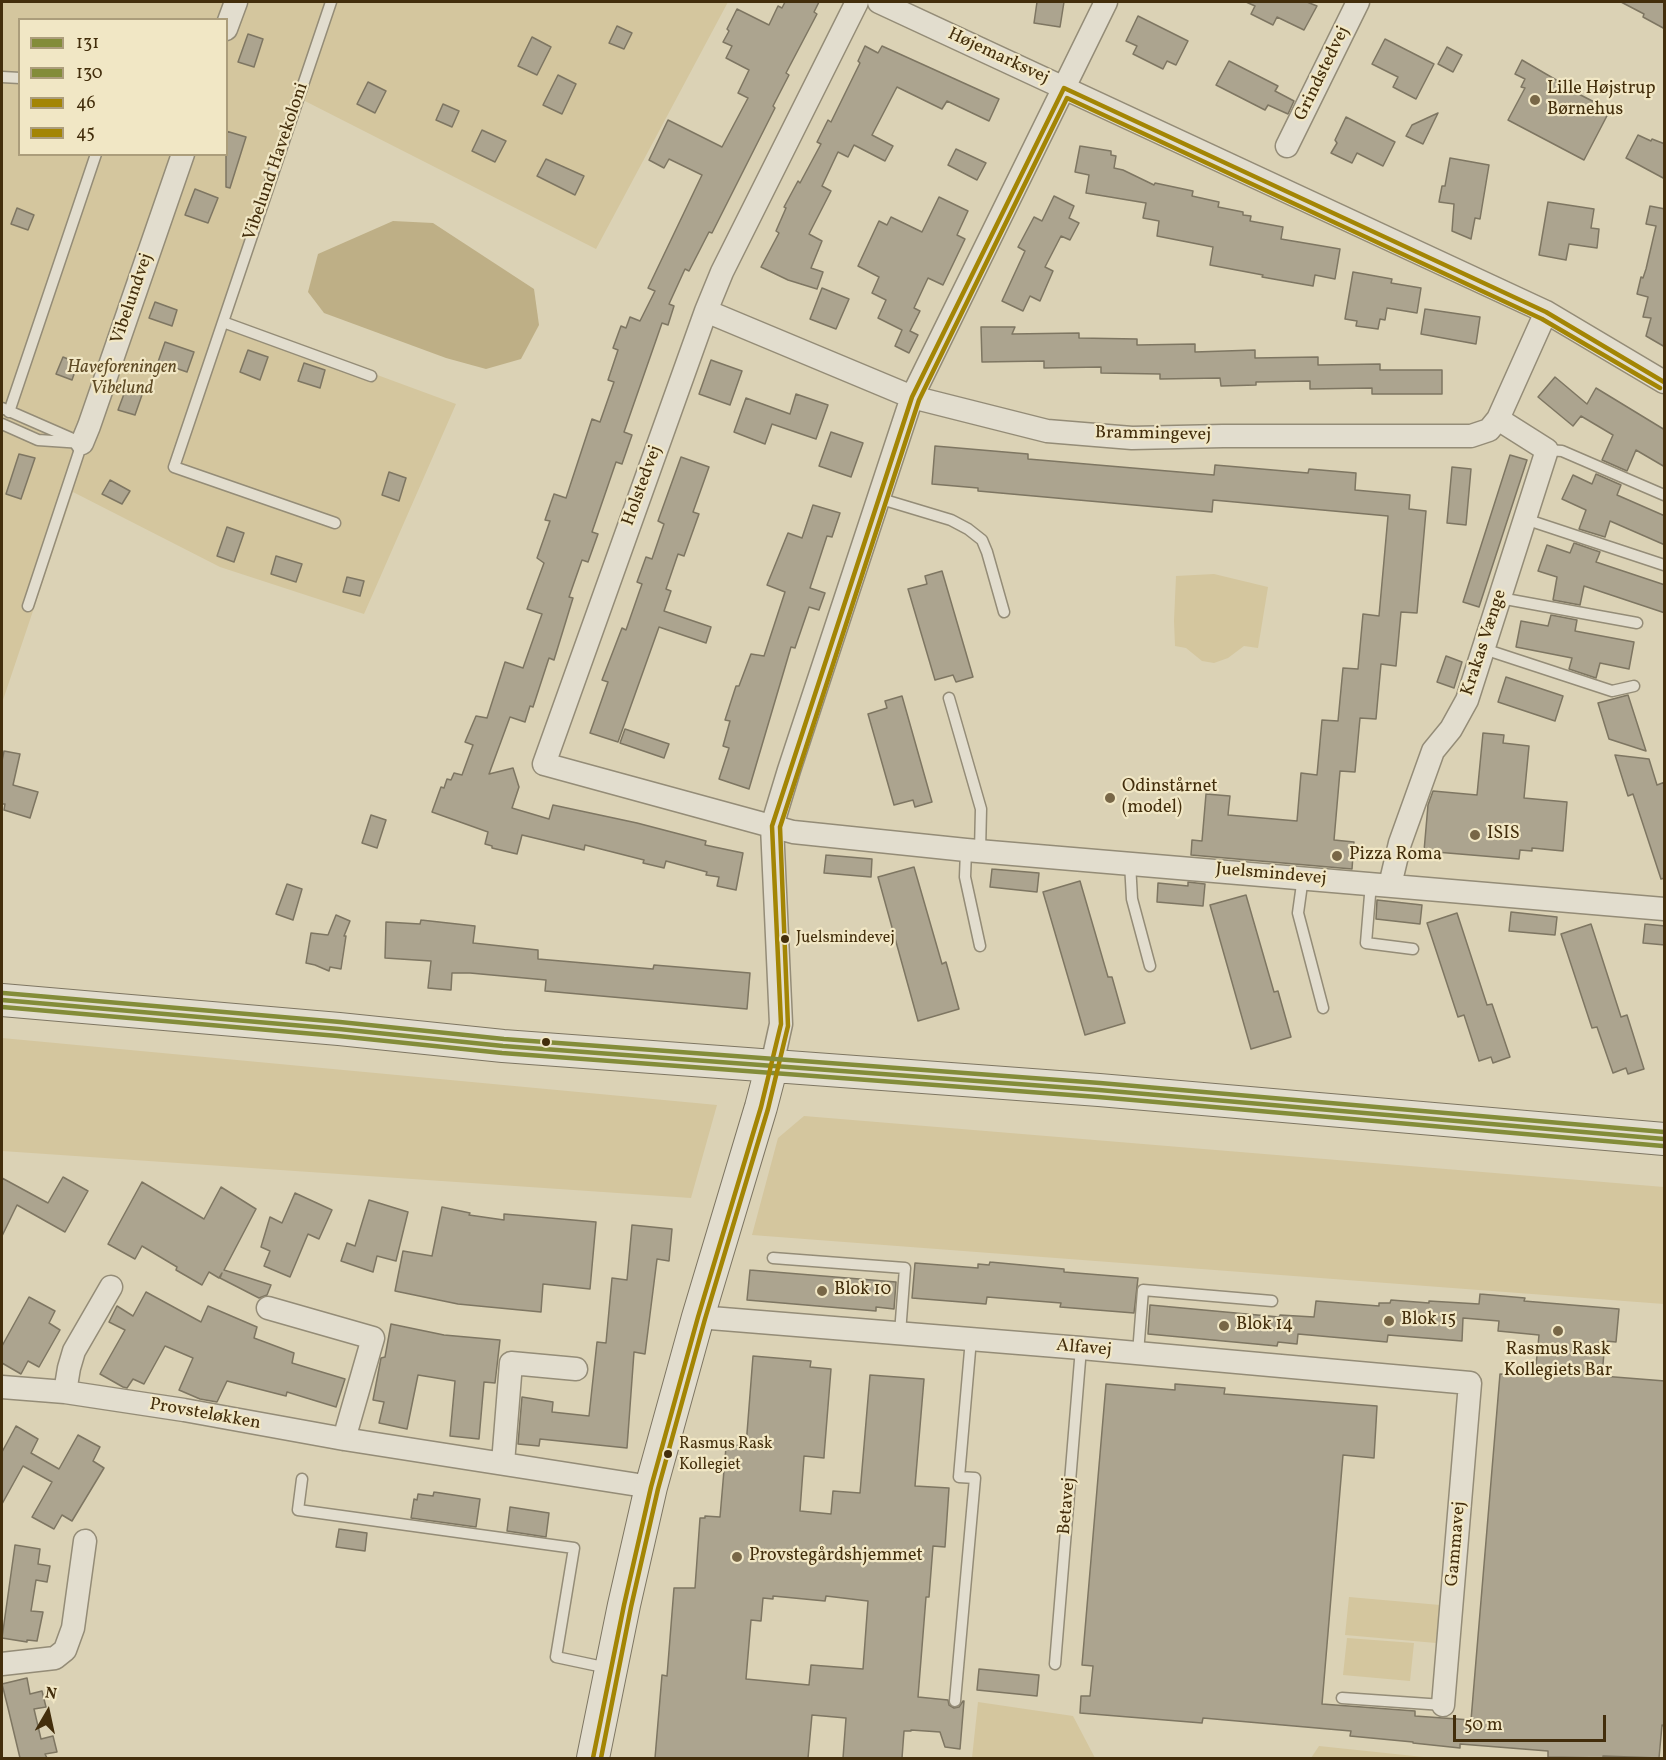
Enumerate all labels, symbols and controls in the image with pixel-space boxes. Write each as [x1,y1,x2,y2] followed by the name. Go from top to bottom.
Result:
[18,18,228,156] legend
[1291,23,1355,125] street label: Grindstedvej
[944,24,1052,90] street label: Højemarksvej
[76,31,99,56] text: 131
[76,61,103,86] text: 130
[1547,79,1656,122] place label: Lille Højstrup Børnehus
[240,80,314,244] street label: Vibelund Havekoloni
[76,91,96,116] text: 46
[1528,93,1542,107] marker: Lille Højstrup Børnehus
[76,121,95,146] text: 45
[107,251,159,347] street label: Vibelundvej
[67,358,177,400] park label: Haveforeningen Vibelund
[1095,423,1211,447] street label: Brammingevej
[619,443,667,529] street label: Holstedvej
[1458,587,1512,699] street label: Krakas Vænge
[1122,777,1218,820] place label: Odinstårnet (model)
[1103,791,1117,805] marker: Odinstårnet (model)
[1487,824,1520,846] place label: ISIS
[1468,828,1482,842] marker: ISIS
[1349,845,1442,867] place label: Pizza Roma
[1330,849,1344,863] marker: Pizza Roma
[1215,859,1327,891] street label: Juelsmindevej
[796,929,895,949] place label: Juelsmindevej
[779,933,791,945] marker: Juelsmindevej
[540,1036,552,1048] unlabelled marker
[834,1280,891,1302] place label: Blok 10
[815,1284,829,1298] marker: Blok 10
[1401,1310,1456,1332] place label: Blok 15
[1382,1314,1396,1328] marker: Blok 15
[1236,1315,1293,1337] place label: Blok 14
[1217,1319,1231,1333] marker: Blok 14
[1551,1324,1565,1338] marker: Rasmus Rask Kollegiets Bar
[1055,1336,1113,1362] street label: Alfavej
[1504,1340,1612,1382] place label: Rasmus Rask Kollegiets Bar
[148,1395,262,1435] street label: Provsteløkken
[679,1435,772,1473] place label: Rasmus Rask Kollegiet
[662,1448,674,1460] marker: Rasmus Rask Kollegiet
[1055,1476,1081,1536] street label: Betavej
[1443,1501,1471,1587] street label: Gammavej
[749,1546,923,1568] place label: Provstegårdshjemmet
[730,1550,744,1564] marker: Provstegårdshjemmet
[18,1682,78,1742] north arrow
[43,1682,58,1706] text: N
[1456,1703,1609,1741] scale bar
[1464,1713,1503,1738] text: 50 m

